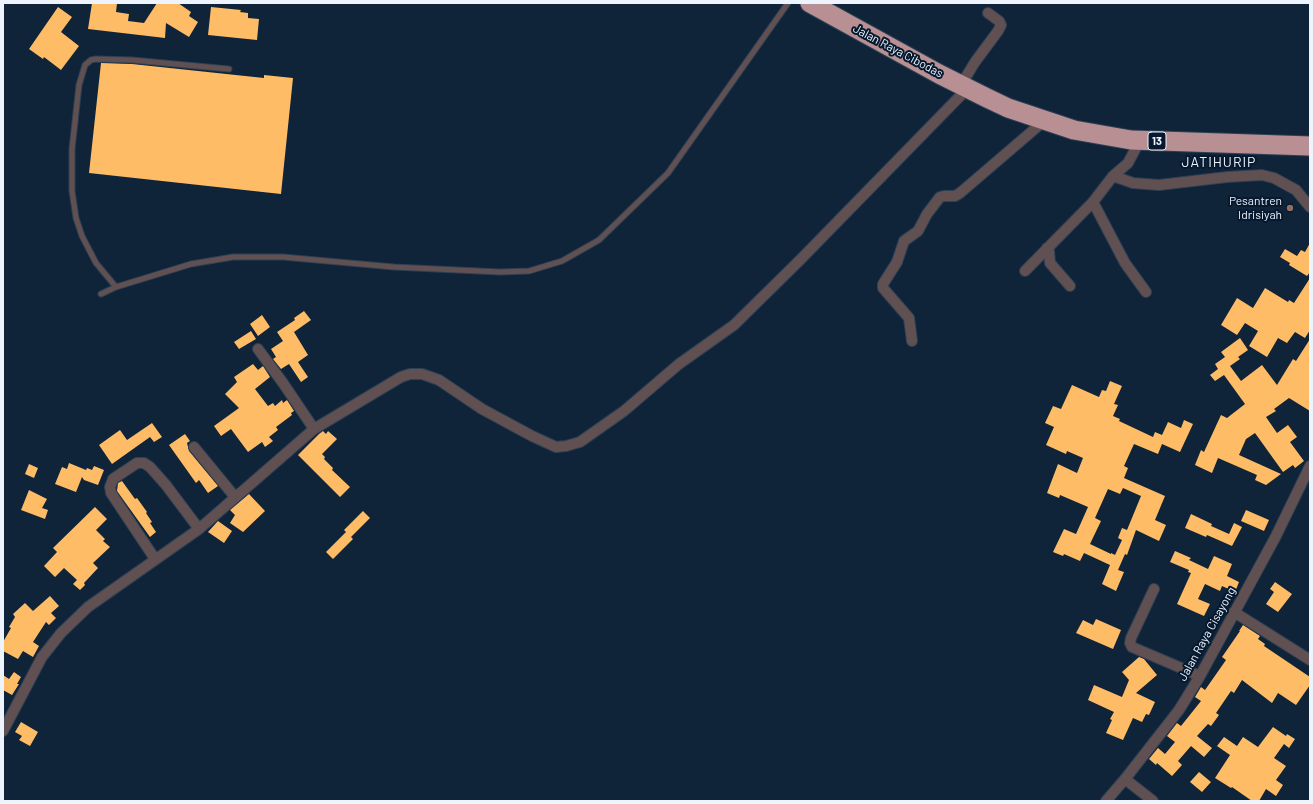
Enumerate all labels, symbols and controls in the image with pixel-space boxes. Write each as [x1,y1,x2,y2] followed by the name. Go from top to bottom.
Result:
[850,21,946,81] street label: Jalan Raya Cibodas
[1148,132,1166,150] road number: 13
[1182,154,1256,170] district label: JATIHURIP
[1229,194,1282,222] place label: Pesantren Idrisiyah
[1285,203,1295,213] marker: Pesantren Idrisiyah
[1175,585,1239,683] street label: Jalan Raya Cisayong

